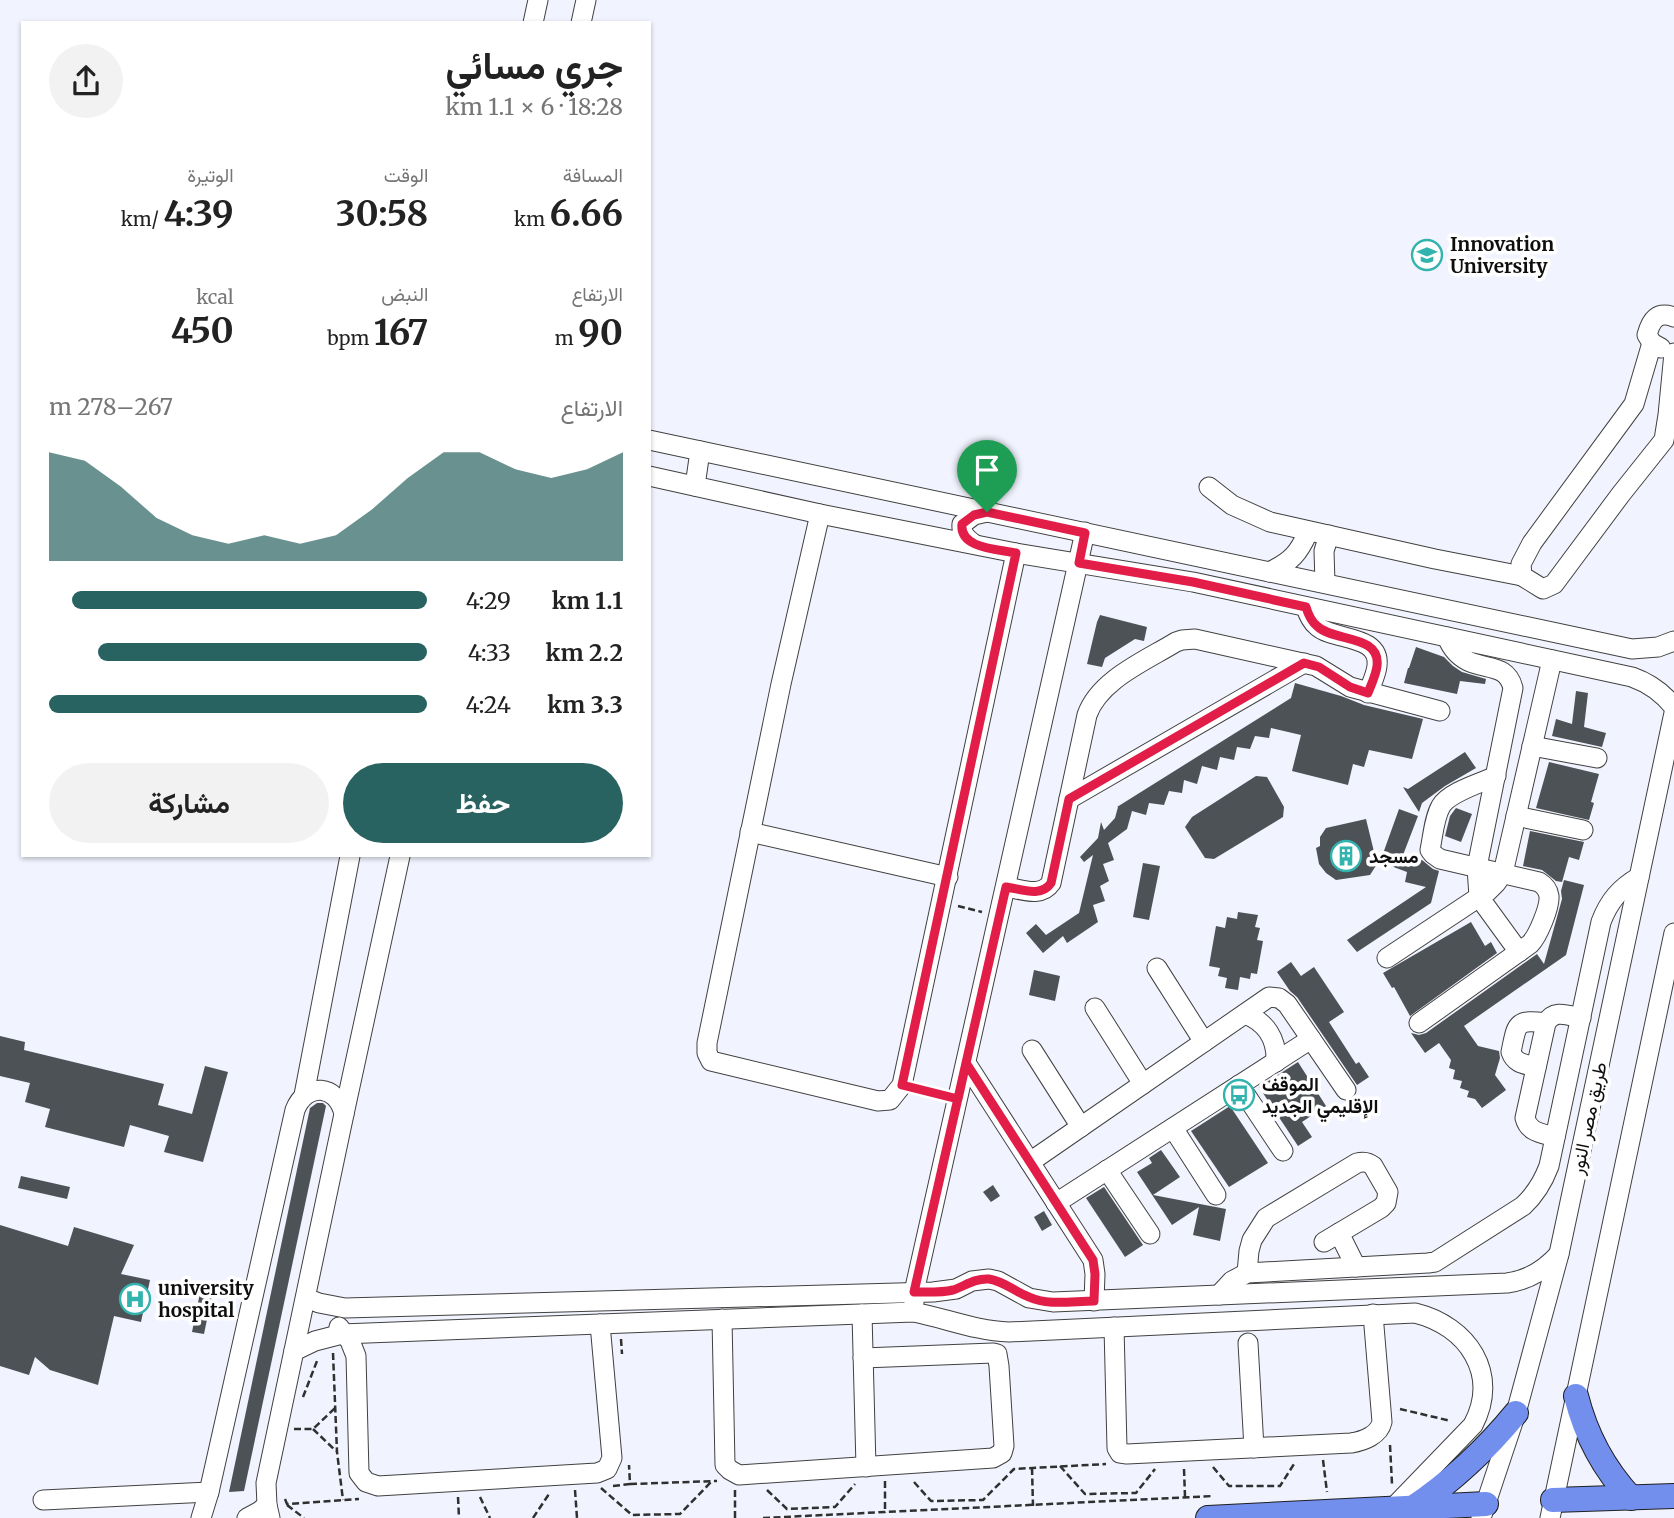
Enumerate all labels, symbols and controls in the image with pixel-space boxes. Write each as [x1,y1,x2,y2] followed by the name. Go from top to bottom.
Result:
[445,42,623,89] text: جري مسائي
[49,44,123,118] button: share
[445,92,623,121] text: 18:28 · 6 × 1.1 km
[187,163,234,187] text: الوتيرة
[384,163,428,187] text: الوقت
[563,163,623,187] text: المسافة
[164,192,234,236] text: 4:39
[336,192,428,236] text: 30:58
[550,192,623,236] text: 6.66
[121,207,164,231] text: /km
[514,207,550,231] text: km
[1450,232,1554,278] place label: Innovation University
[1410,238,1444,272] school or university icon: Innovation University
[381,282,428,306] text: النبض
[571,282,623,306] text: الارتفاع
[196,285,234,309] text: kcal
[171,309,234,353] text: 450
[374,311,428,355] text: 167
[578,311,623,355] text: 90
[327,326,374,350] text: bpm
[555,326,578,350] text: m
[49,392,173,421] text: 267–278 m
[561,393,623,422] text: الارتفاع
[957,440,1017,512] pin
[968,451,1006,489] icon: arrive
[466,586,511,615] text: 4:29
[552,586,623,615] text: 1.1 km
[468,638,511,667] text: 4:33
[545,638,623,667] text: 2.2 km
[466,690,511,719] text: 4:24
[547,690,623,719] text: 3.3 km
[49,763,329,843] button: مشاركة
[343,763,623,843] button: حفظ
[1329,839,1363,873] building icon: مسجد
[1369,844,1419,868] place label: مسجد
[1564,1060,1612,1177] street label: طريق مصر النور
[1262,1072,1378,1123] place label: الموقف الإقليمي الجديد
[1222,1078,1256,1112] bus stop icon: الموقف الإقليمي الجديد
[158,1276,255,1322] place label: university hospital
[118,1282,152,1316] hospital icon: university hospital

